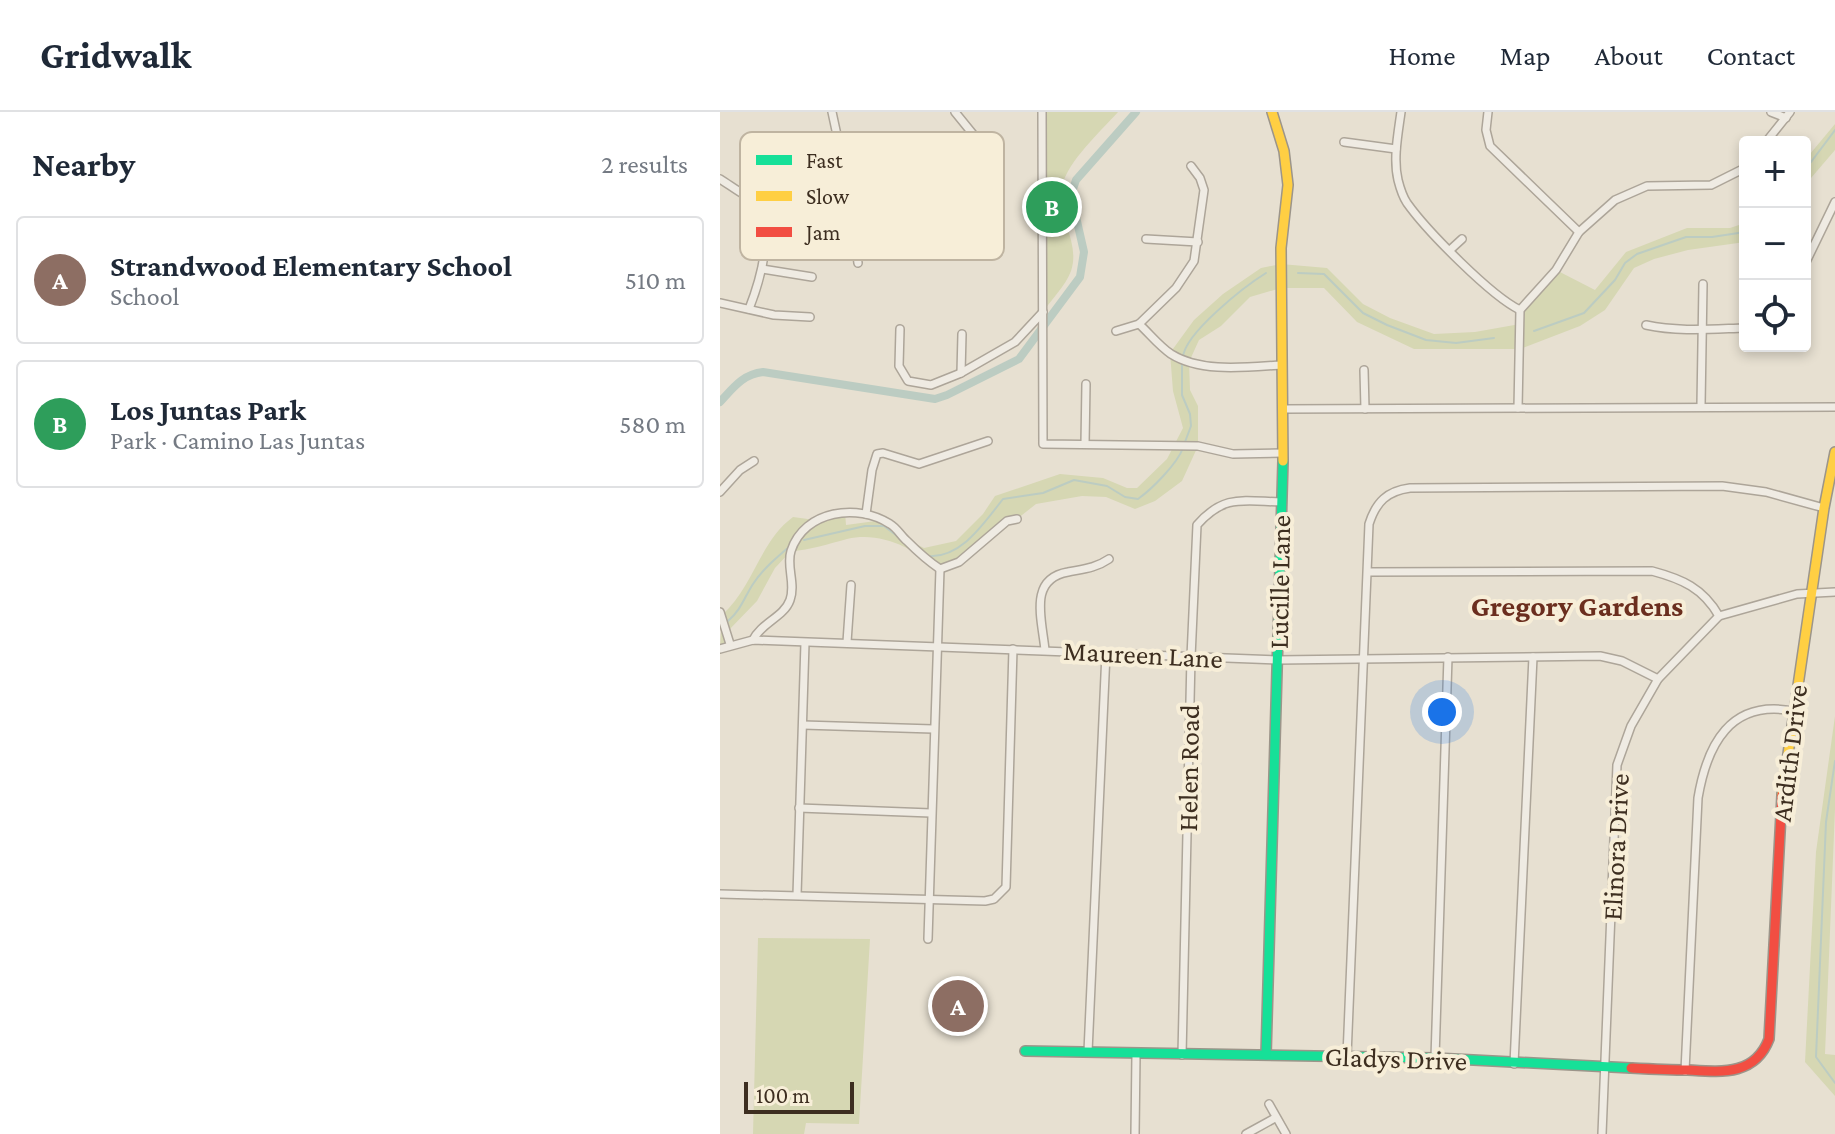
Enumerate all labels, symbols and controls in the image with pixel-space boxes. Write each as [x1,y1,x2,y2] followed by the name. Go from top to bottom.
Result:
[40,34,192,76] text: Gridwalk
[1389,40,1456,71] text: Home
[1500,40,1551,71] text: Map
[1595,40,1663,71] text: About
[1707,40,1795,71] text: Contact
[740,132,1004,260] legend
[1739,136,1811,352] map controls
[1739,136,1811,208] button: +
[32,146,135,183] text: Nearby
[806,148,843,173] text: Fast
[601,150,688,179] text: 2 results
[1026,177,1078,237] pin: B
[806,184,850,209] text: Slow
[1739,208,1811,280] button: −
[804,220,841,245] text: Jam
[110,249,512,282] text: Strandwood Elementary School
[52,266,68,295] text: A
[625,266,686,295] text: 510 m
[1739,280,1811,352] button: locate
[110,282,179,311] text: School
[110,393,306,426] text: Los Juntas Park
[52,410,68,439] text: B
[619,410,686,439] text: 580 m
[110,426,365,455] text: Park · Camino Las Juntas
[1263,515,1296,649] street label: Lucille Lane
[1471,589,1683,622] district label: Gregory Gardens
[1062,635,1223,674] street label: Maureen Lane
[1766,683,1813,823] street label: Ardith Drive
[1422,692,1462,732] your location
[1172,704,1205,832] street label: Helen Road
[1596,773,1635,921] street label: Elinora Drive
[932,976,984,1036] pin: A
[1324,1041,1468,1076] street label: Gladys Drive
[744,1078,854,1114] scale bar
[756,1083,810,1108] text: 100 m

